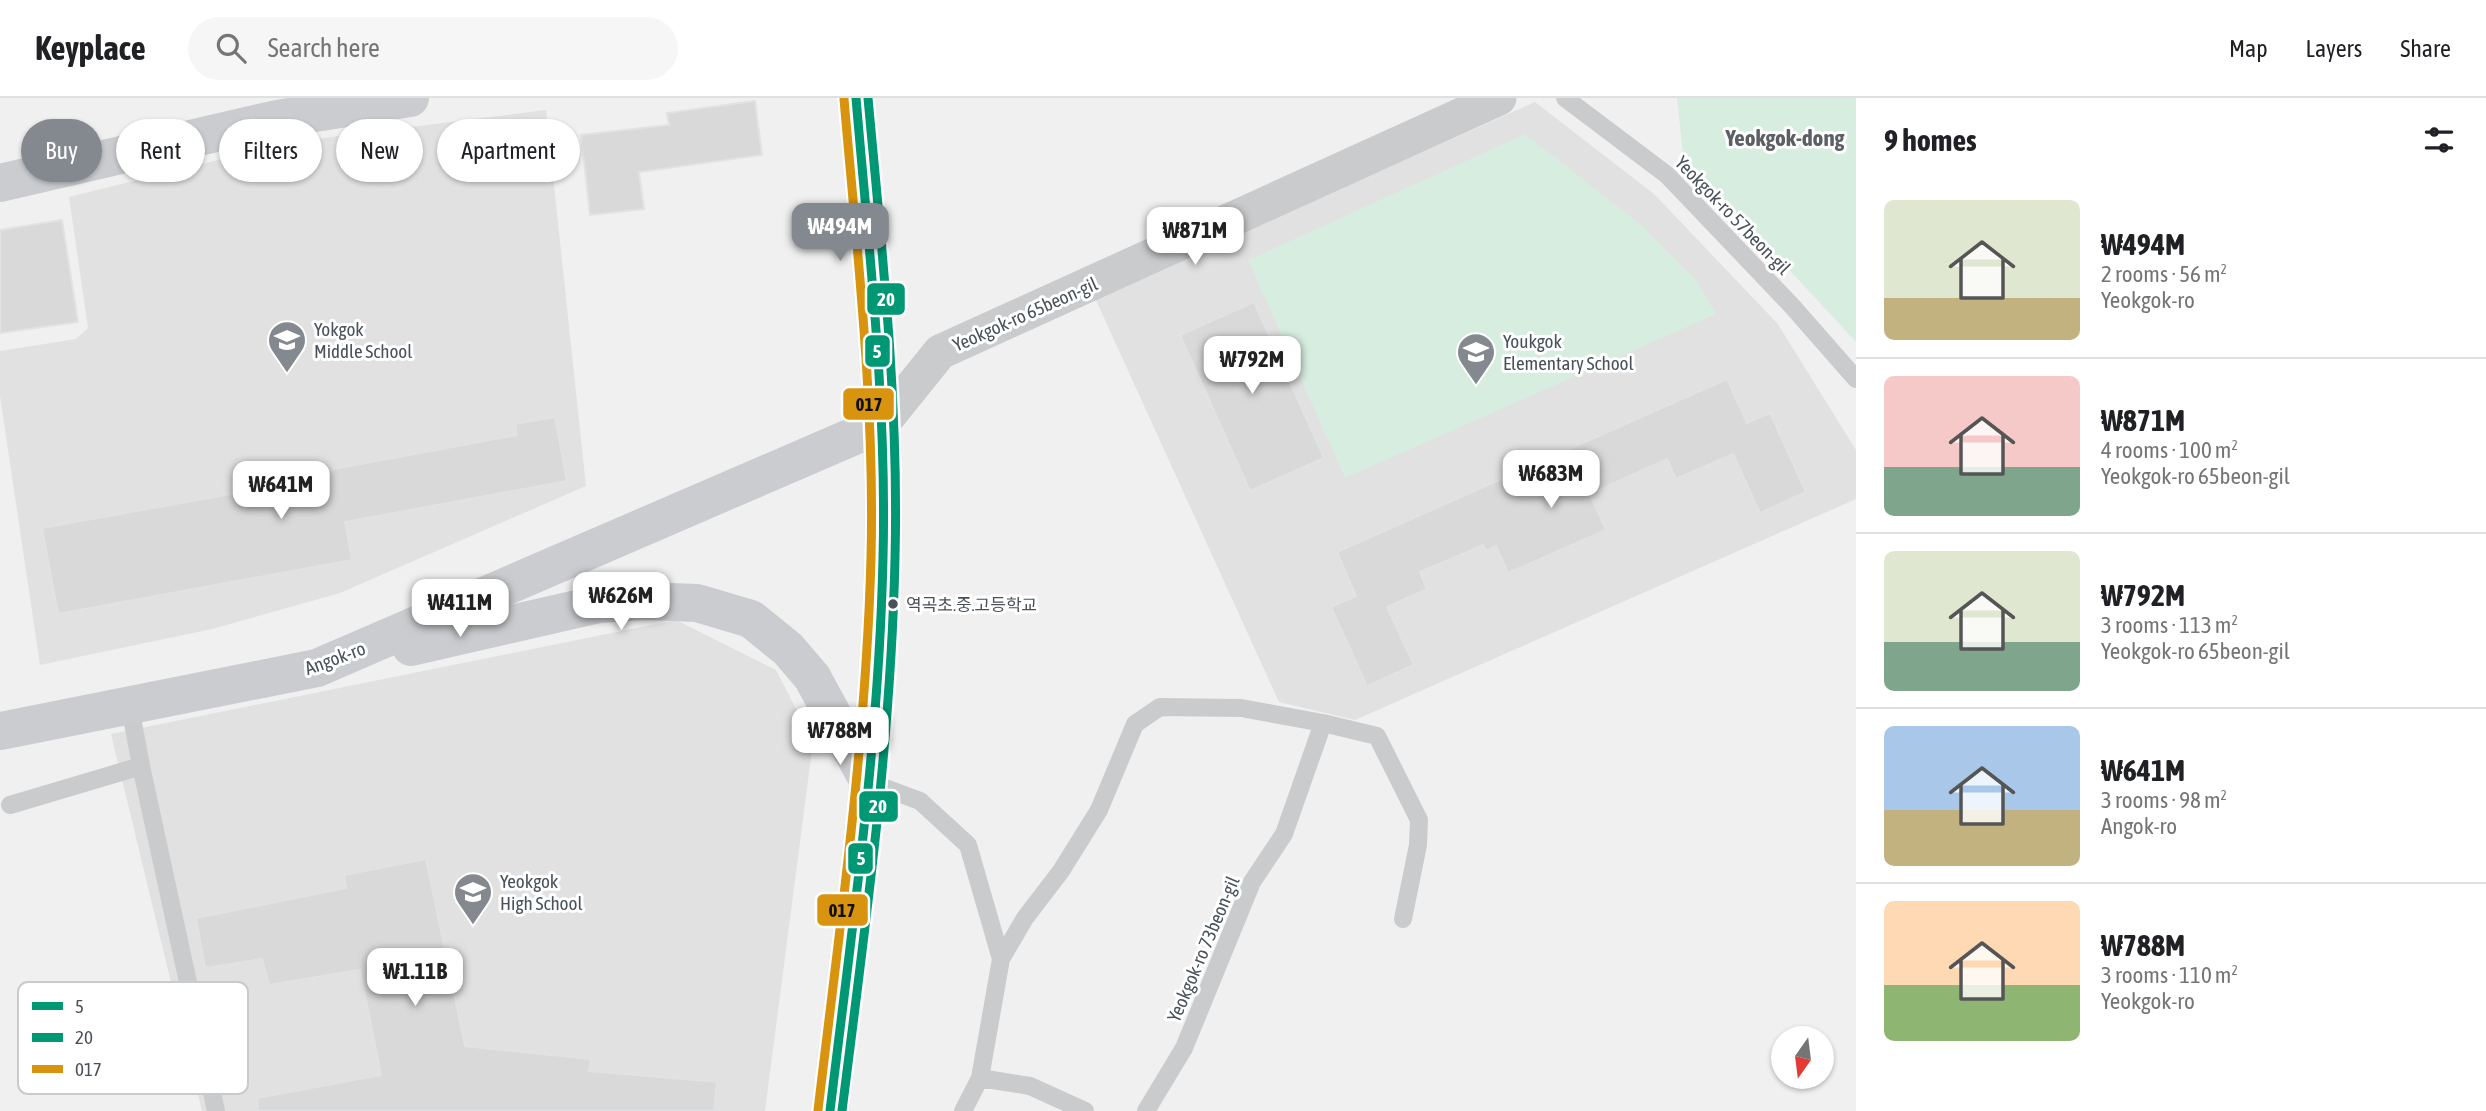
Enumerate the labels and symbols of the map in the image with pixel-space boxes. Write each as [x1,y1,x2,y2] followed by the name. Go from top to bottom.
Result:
[1725,125,1845,151] district label: Yeokgok-dong
[1671,151,1795,279] street label: Yeokgok-ro 57beon-gil
[791,204,889,263] pin: ₩494M
[1146,208,1244,267] pin: ₩871M
[949,272,1101,356] street label: Yeokgok-ro 65beon-gil
[866,282,906,316] line badge: 20
[877,288,895,310] text: 20
[314,318,412,362] place label: Yokgok Middle School
[266,319,308,374] school or university icon: Yokgok Middle School
[1503,330,1634,374] place label: Youkgok Elementary School
[1455,331,1497,386] school or university icon: Youkgok Elementary School
[864,334,891,368] line badge: 5
[1203,336,1301,396] pin: ₩792M
[873,340,882,362] text: 5
[842,387,895,421] line badge: 017
[856,393,882,415] text: 017
[1502,450,1600,510] pin: ₩683M
[232,462,330,521] pin: ₩641M
[572,573,670,632] pin: ₩626M
[411,580,509,639] pin: ₩411M
[906,595,1037,615] place label: 역곡초.중.고등학교
[886,597,900,611] marker: 역곡초.중.고등학교
[302,637,368,679] street label: Angok-ro
[791,708,889,767] pin: ₩788M
[858,790,899,823] line badge: 20
[869,795,887,817] text: 20
[847,842,874,875] line badge: 5
[857,847,866,869] text: 5
[500,870,583,914] place label: Yeokgok High School
[452,871,494,926] school or university icon: Yeokgok High School
[1162,873,1244,1025] street label: Yeokgok-ro 73beon-gil
[816,893,869,927] line badge: 017
[829,899,855,921] text: 017
[358,948,472,1008] pin: ₩1.11B
[18,982,248,1094] legend
[75,995,84,1017] text: 5
[75,1026,93,1048] text: 20
[1771,1026,1834,1088] north arrow
[75,1058,102,1080] text: 017

